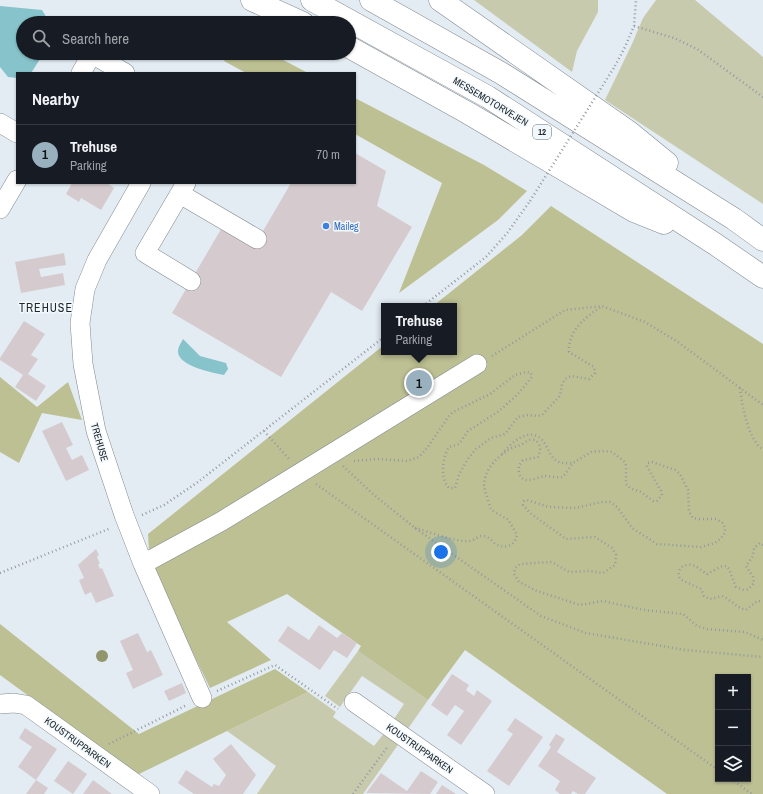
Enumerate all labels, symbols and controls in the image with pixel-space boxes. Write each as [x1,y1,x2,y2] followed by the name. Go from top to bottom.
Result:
[16,16,356,60] search box
[30,27,52,49] icon: search
[62,28,129,49] text: Search here
[451,74,531,129] street label: MESSEMOTORVEJEN
[32,87,79,110] text: Nearby
[533,125,551,139] road number: 12
[70,136,117,157] text: Trehuse
[42,146,48,163] text: 1
[316,146,340,163] text: 70 m
[70,157,107,174] text: Parking
[334,220,359,233] place label: Maileg
[321,221,331,231] marker: Maileg
[19,300,73,316] district label: TREHUSE
[381,303,457,355] popup
[395,310,443,331] text: Trehuse
[395,331,432,348] text: Parking
[406,368,432,398] pin: 1
[88,422,111,463] street label: TREHUSE
[431,542,451,562] your location
[715,674,751,782] map controls
[715,674,751,710] button: +
[715,710,751,746] button: −
[42,714,113,771] street label: KOUSTRUPPARKEN
[384,721,456,776] street label: KOUSTRUPPARKEN
[715,746,751,782] button: layers

